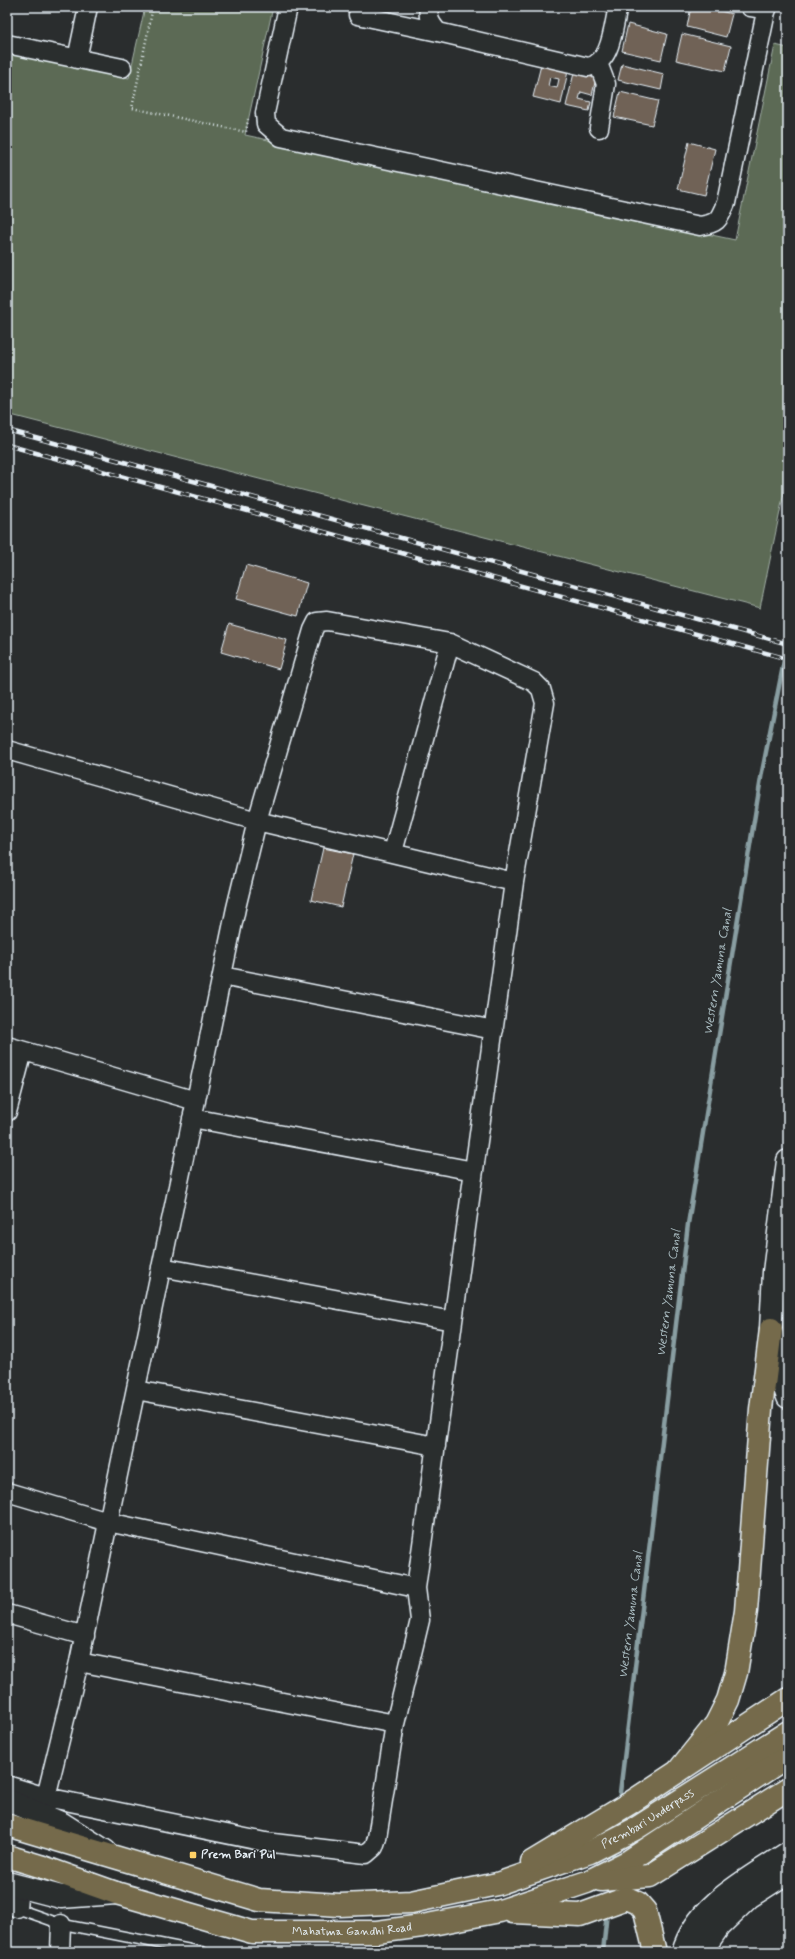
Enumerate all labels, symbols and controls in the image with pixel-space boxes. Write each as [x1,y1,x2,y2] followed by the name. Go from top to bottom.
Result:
[700,906,737,1036] water label: Western Yamuna Canal
[653,1227,685,1357] water label: Western Yamuna Canal
[615,1549,647,1679] water label: Western Yamuna Canal
[599,1785,698,1853] street label: Prembari Underpass
[201,1847,275,1863] place label: Prem Bari Pul
[188,1850,198,1860] marker: Prem Bari Pul
[292,1919,413,1940] street label: Mahatma Gandhi Road

